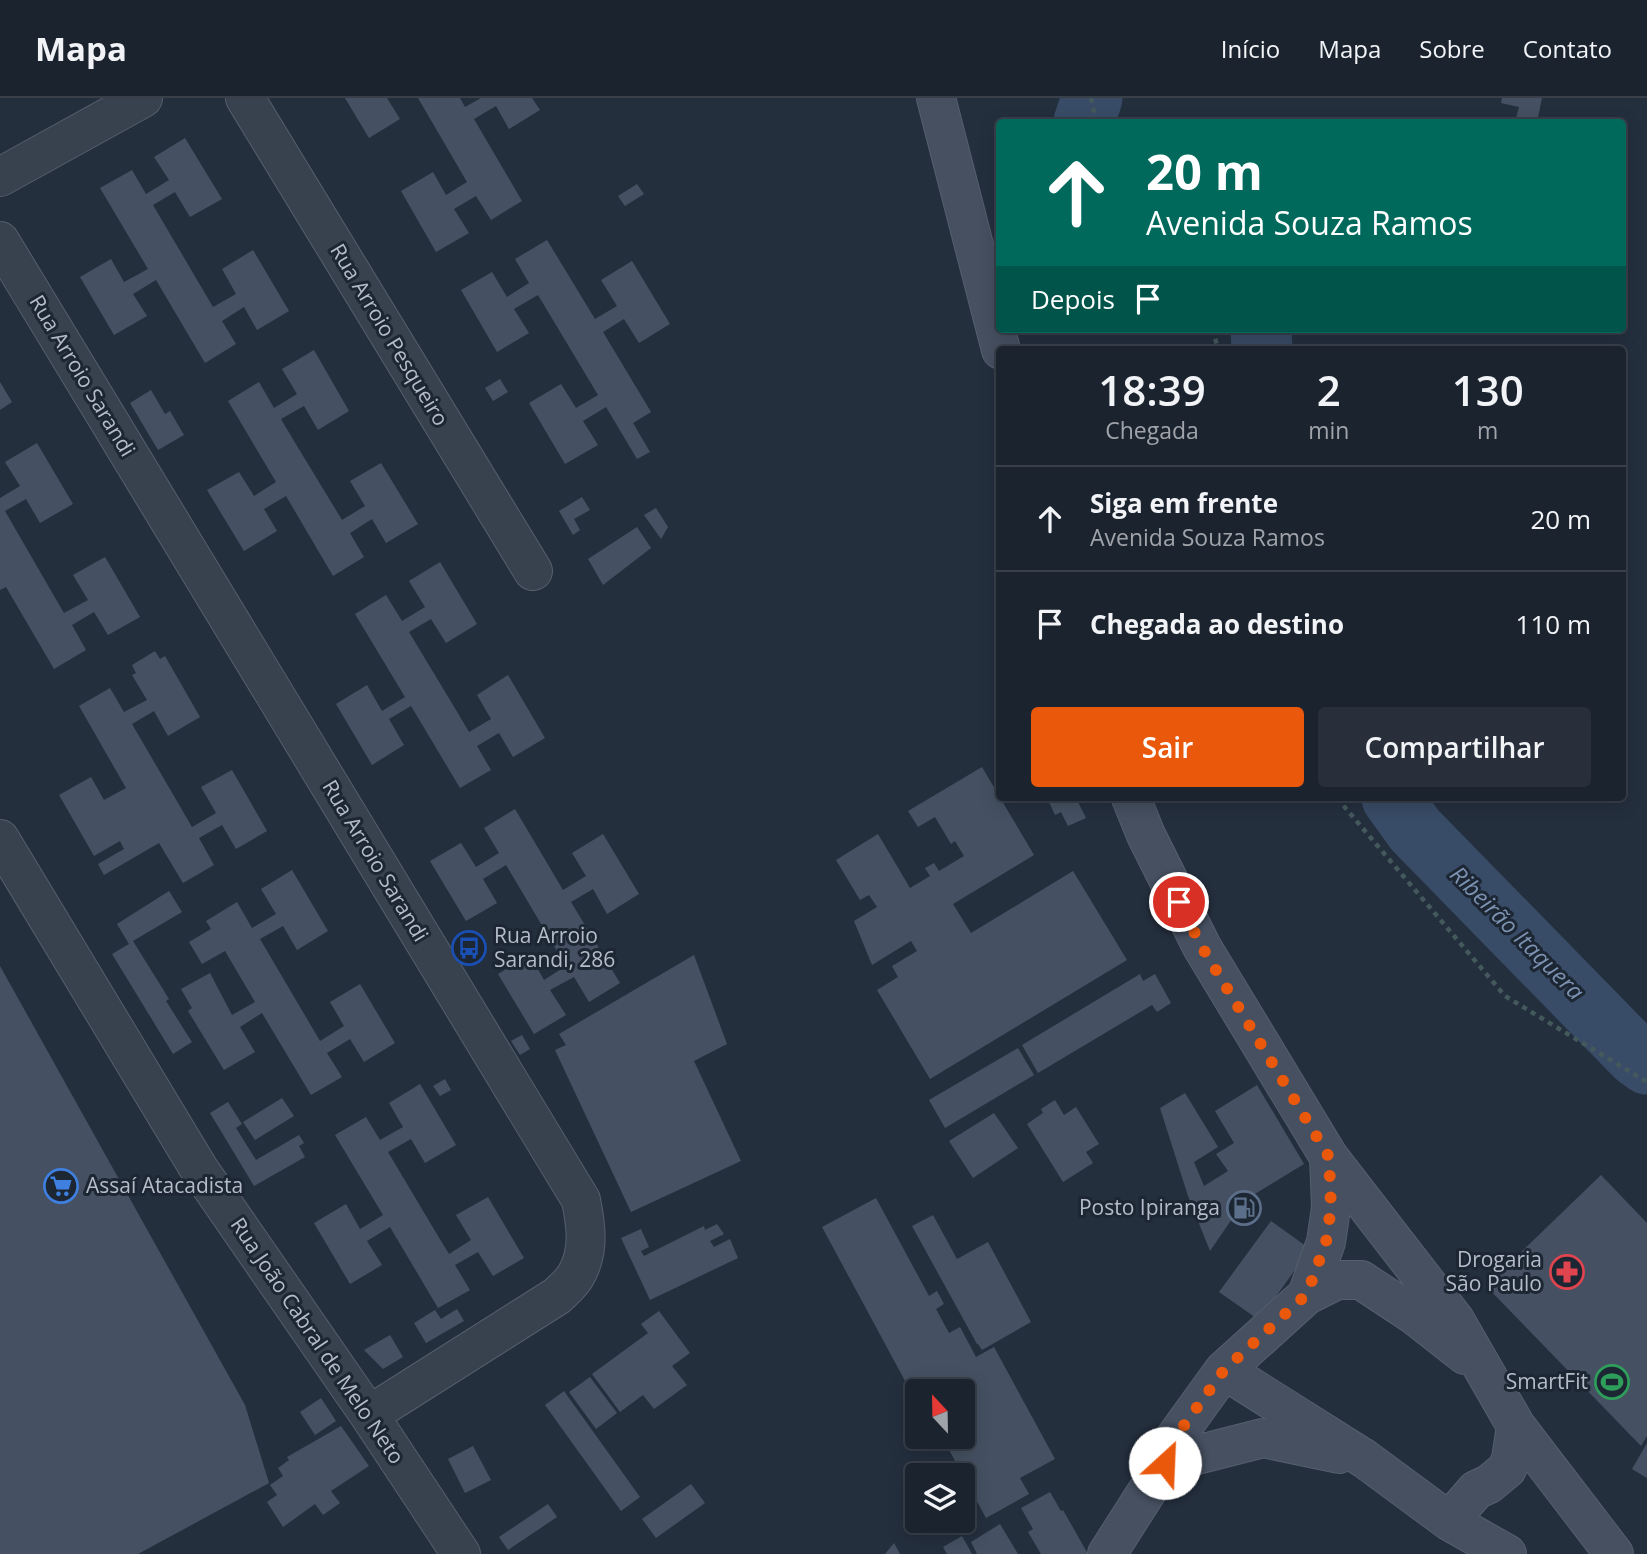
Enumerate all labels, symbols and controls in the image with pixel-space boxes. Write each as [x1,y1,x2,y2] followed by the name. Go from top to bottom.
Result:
[35,26,127,71] text: Mapa
[1221,32,1280,65] text: Início
[1318,32,1381,65] text: Mapa
[1419,32,1485,65] text: Sobre
[1523,32,1612,65] text: Contato
[1146,138,1263,204] text: 20 m
[1031,147,1122,238] icon: ahead
[1146,201,1473,244] text: Avenida Souza Ramos
[324,238,455,431] street label: Rua Arroio Pesqueiro
[1129,280,1167,318] icon: arrive
[1031,281,1115,317] text: Depois
[23,289,142,462] street label: Rua Arroio Sarandi
[1098,361,1206,418] text: 18:39
[1317,361,1341,418] text: 2
[1452,361,1524,418] text: 130
[1105,414,1199,446] text: Chegada
[1308,414,1349,446] text: min
[1477,414,1498,446] text: m
[1090,485,1278,521] text: Siga em frente
[1031,500,1069,538] icon: ahead
[1530,501,1591,537] text: 20 m
[1090,521,1325,553] text: Avenida Souza Ramos
[1031,605,1069,643] icon: arrive
[1090,606,1344,642] text: Chegada ao destino
[1516,606,1591,642] text: 110 m
[1031,707,1304,787] button: Sair
[1318,707,1591,787] button: Compartilhar
[316,774,435,947] street label: Rua Arroio Sarandi
[1444,858,1592,1006] water label: Ribeirão Itaquera
[1149,872,1209,932] pin
[1160,883,1198,921] icon: arrive
[494,921,615,973] place label: Rua Arroio Sarandi, 286
[450,929,488,967] bus stop icon: Rua Arroio Sarandi, 286
[42,1167,80,1205] supermarket icon: Assaí Atacadista
[86,1171,243,1199] place label: Assaí Atacadista
[1225,1189,1263,1227] fuel station icon: Posto Ipiranga
[1079,1193,1220,1221] place label: Posto Ipiranga
[225,1212,411,1469] street label: Rua João Cabral de Melo Neto
[1446,1245,1542,1297] place label: Drogaria São Paulo
[1548,1253,1586,1291] pharmacy icon: Drogaria São Paulo
[1593,1363,1631,1401] sports icon: SmartFit
[1506,1367,1588,1395] place label: SmartFit
[905,1379,975,1449] north arrow
[905,1379,975,1533] map controls
[1128,1426,1202,1500] position arrow
[905,1463,975,1533] button: layers

